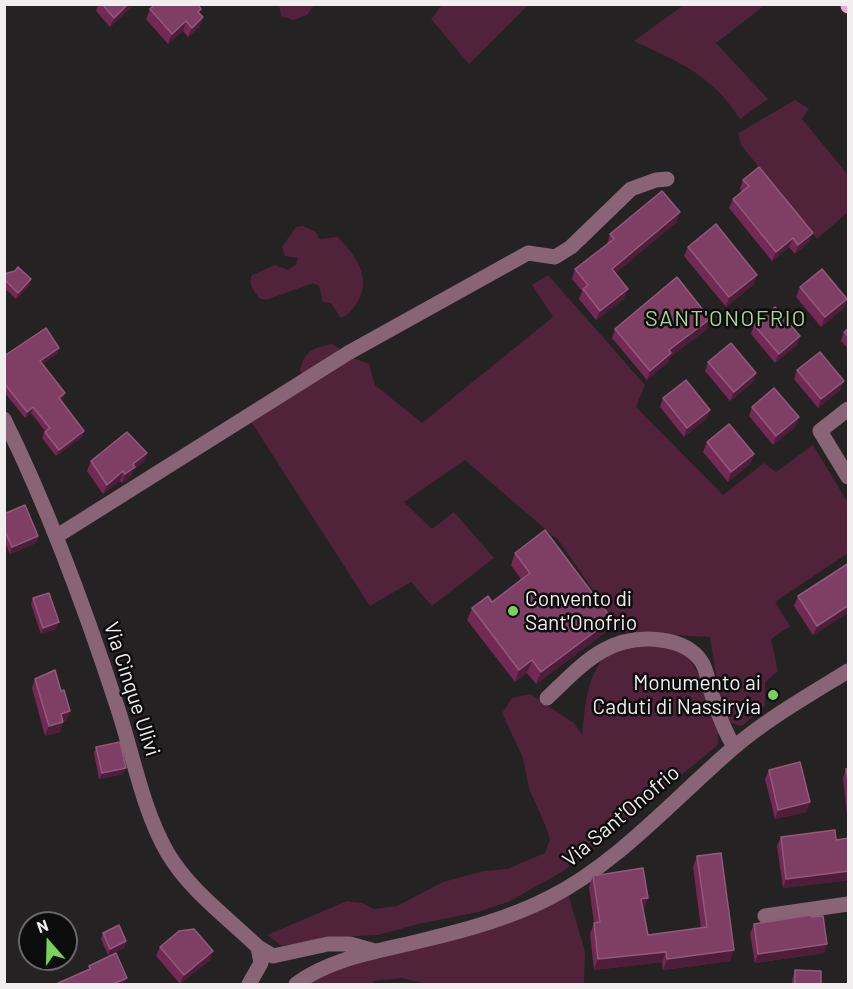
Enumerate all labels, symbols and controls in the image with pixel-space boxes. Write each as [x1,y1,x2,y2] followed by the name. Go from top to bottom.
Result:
[645,306,807,332] district label: SANT'ONOFRIO
[525,586,637,636] place label: Convento di Sant'Onofrio
[506,604,520,618] marker: Convento di Sant'Onofrio
[98,619,166,759] street label: Via Cinque Ulivi
[593,670,761,720] place label: Monumento ai Caduti di Nassiryia
[766,688,780,702] marker: Monumento ai Caduti di Nassiryia
[557,760,685,872] street label: Via Sant'Onofrio
[18,911,78,971] north arrow
[34,915,51,936] text: N

